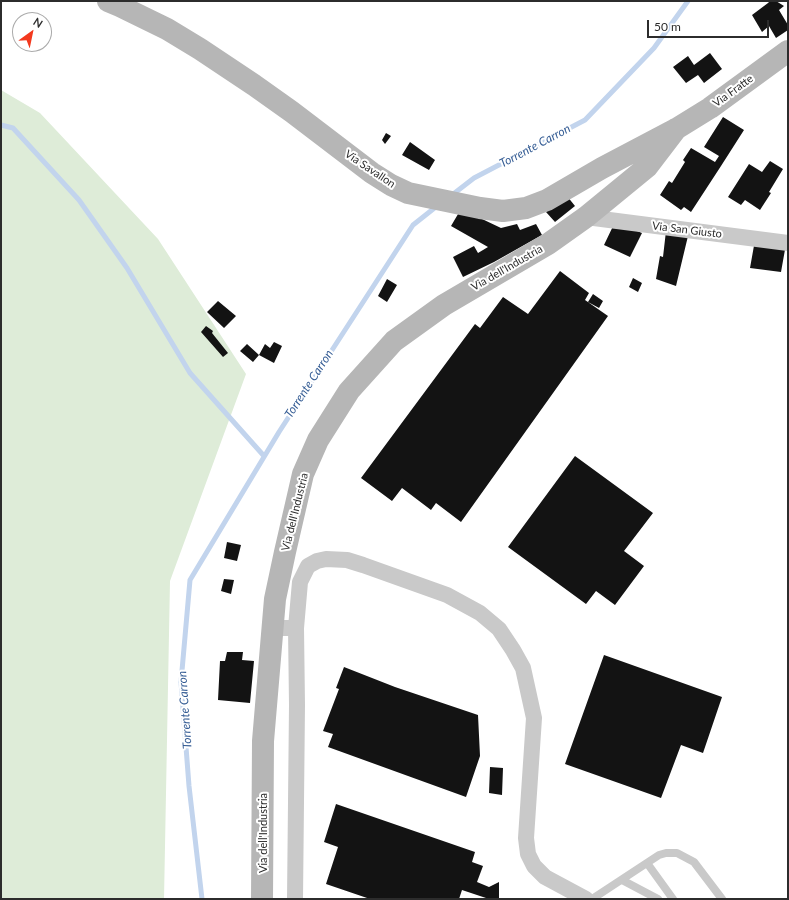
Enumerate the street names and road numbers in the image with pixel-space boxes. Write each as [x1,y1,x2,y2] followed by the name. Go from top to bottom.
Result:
[710,72,756,110] street label: Via Fratte
[342,147,398,191] street label: Via Savallon
[651,219,723,241] street label: Via San Giusto
[469,242,545,294] street label: Via dell'Industria
[279,472,311,552] street label: Via dell'Industria
[256,793,270,873] street label: Via dell'Industria

